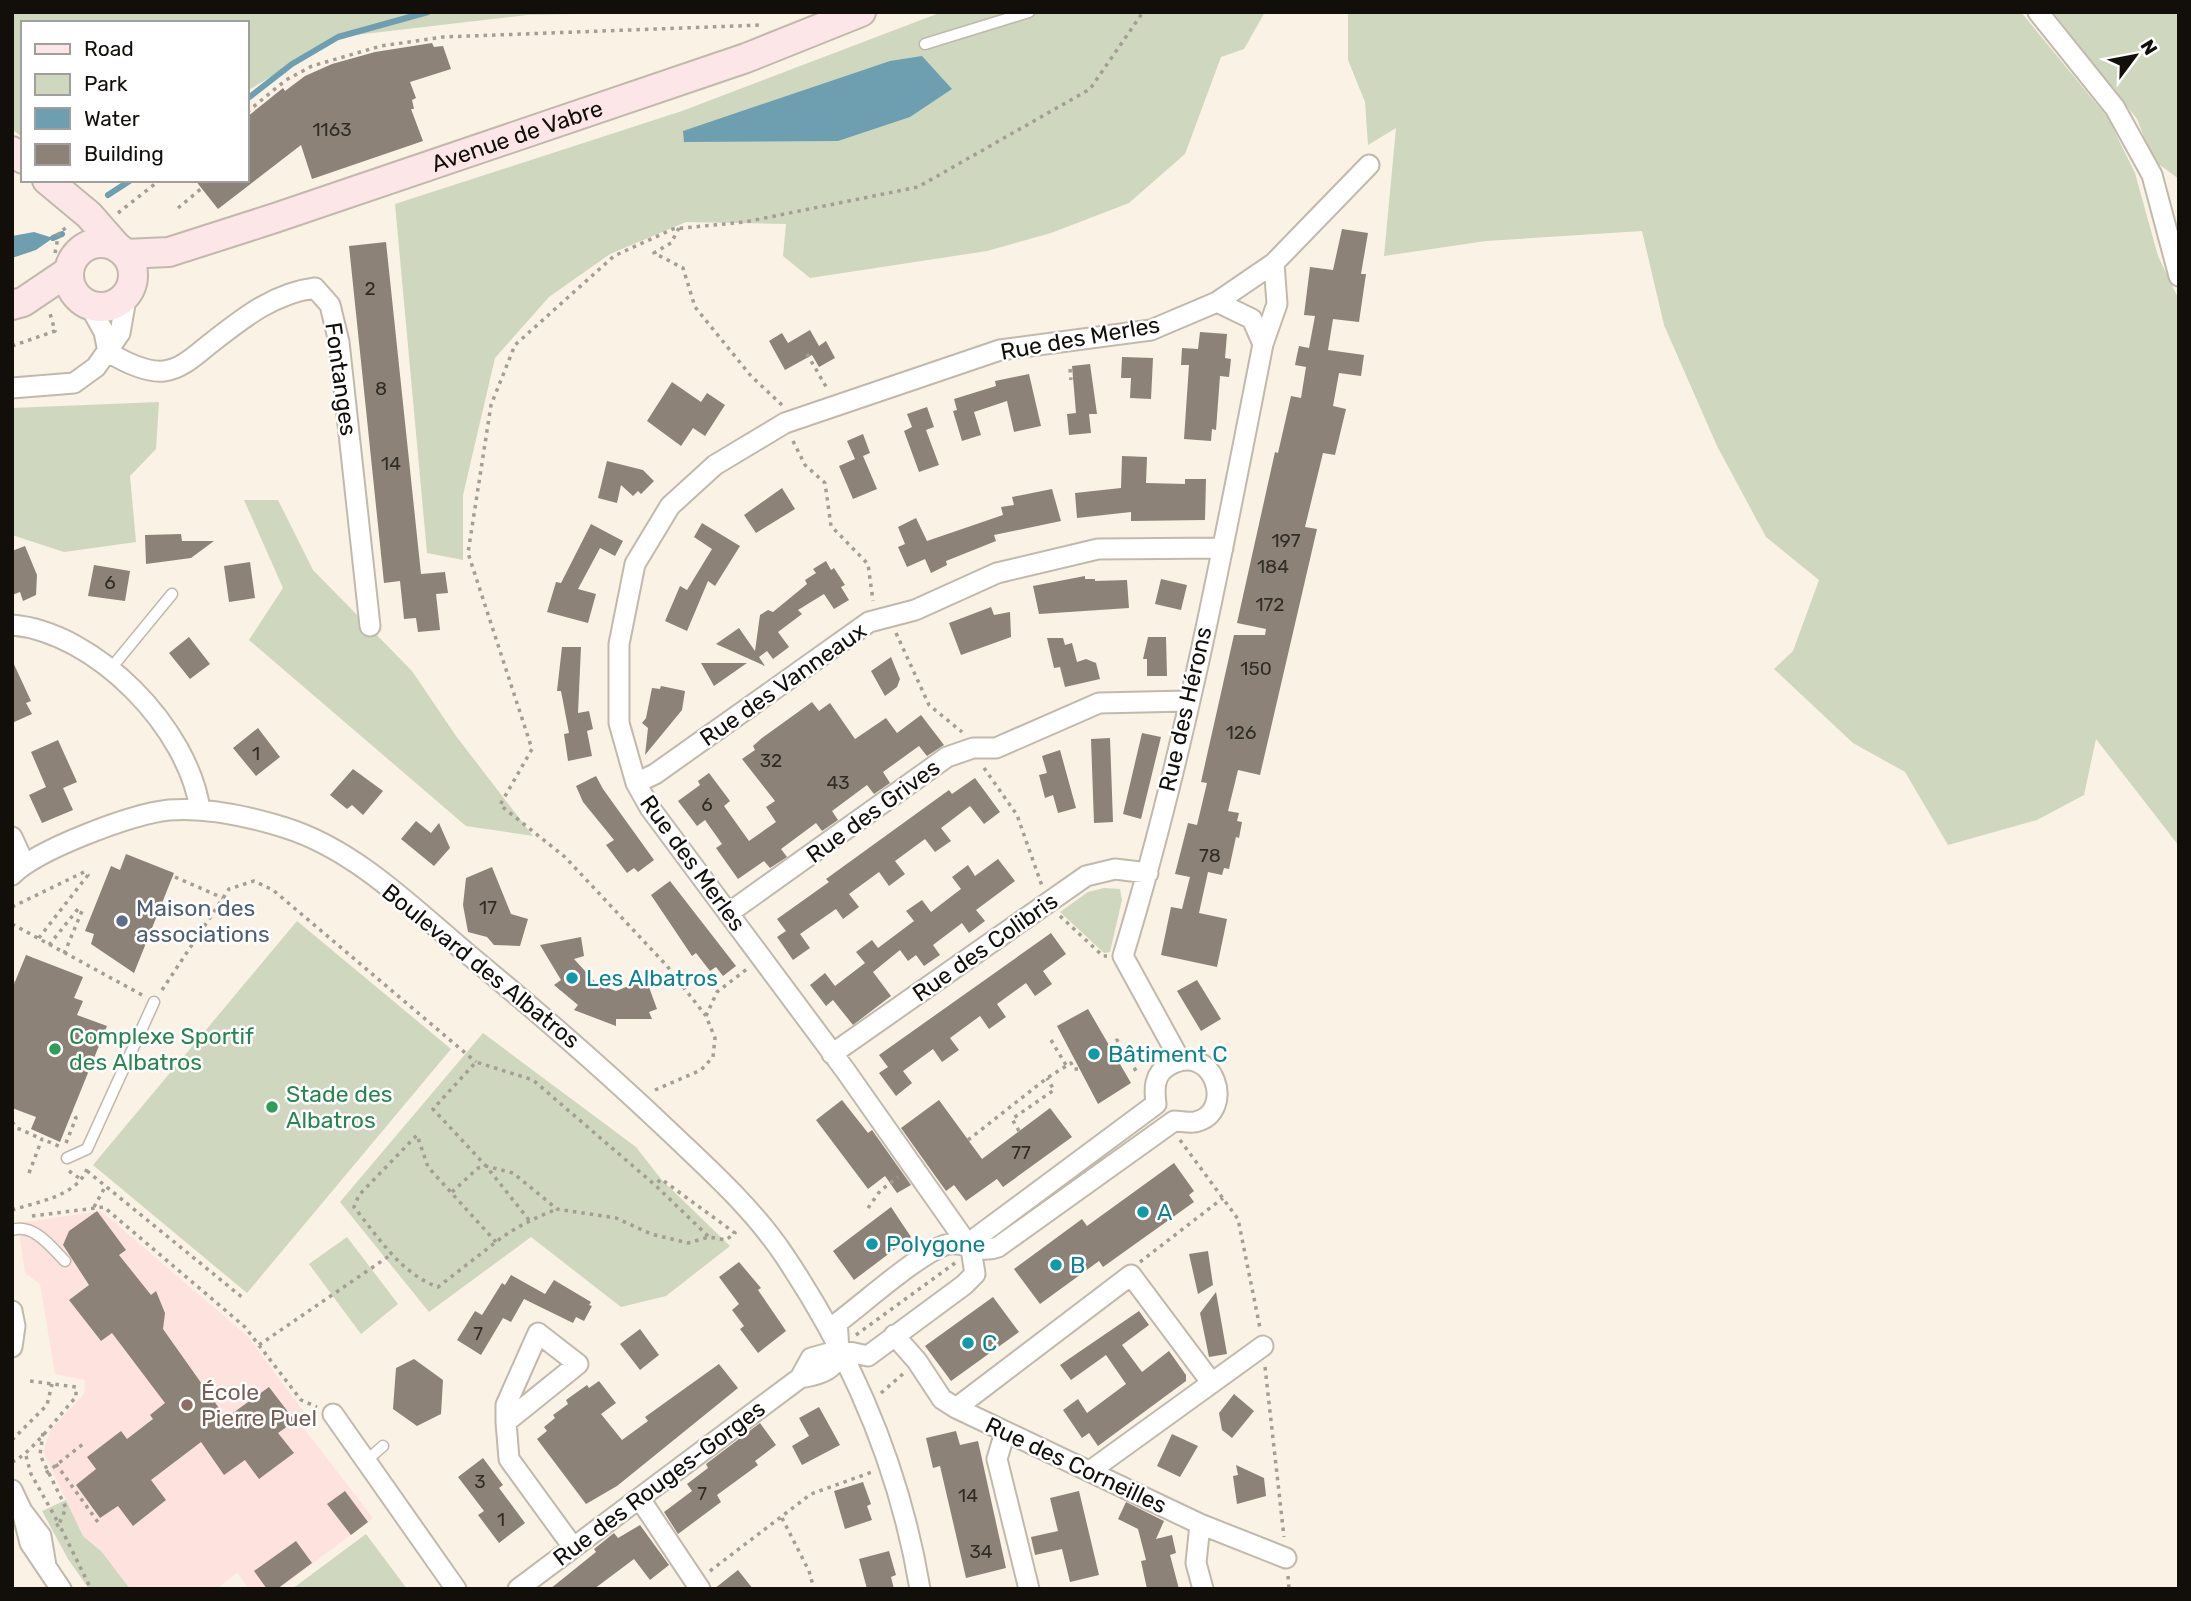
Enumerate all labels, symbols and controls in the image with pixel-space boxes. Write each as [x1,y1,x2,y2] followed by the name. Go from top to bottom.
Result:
[21,21,248,182] legend
[2100,21,2170,91] north arrow
[2136,35,2162,59] text: N
[84,36,134,61] text: Road
[84,71,128,96] text: Park
[428,94,607,178] street label: Avenue de Vabre
[84,106,140,131] text: Water
[312,118,352,141] house number: 1163
[84,141,164,166] text: Building
[364,277,376,300] house number: 2
[998,310,1162,366] street label: Rue des Merles
[319,321,363,437] street label: Fontanges
[375,377,387,400] house number: 8
[381,452,401,475] house number: 14
[1271,529,1301,552] house number: 197
[1257,555,1289,578] house number: 184
[104,571,116,594] house number: 6
[1255,593,1285,616] house number: 172
[694,616,872,752] street label: Rue des Vanneaux
[1152,624,1218,794] street label: Rue des Hérons
[1240,657,1272,680] house number: 150
[1226,721,1256,744] house number: 126
[252,742,260,765] house number: 1
[760,749,782,772] house number: 32
[801,753,945,869] street label: Rue des Grives
[826,771,850,794] house number: 43
[634,789,752,937] street label: Rue des Merles
[701,793,713,816] house number: 6
[1199,844,1221,867] house number: 78
[376,878,586,1054] street label: Boulevard des Albatros
[907,887,1063,1007] street label: Rue des Colibris
[136,894,270,948] place label: Maison des associations
[479,896,497,919] house number: 17
[114,913,130,929] marker: Maison des associations
[586,964,718,992] place label: Les Albatros
[564,970,580,986] marker: Les Albatros
[69,1022,254,1076] place label: Complexe Sportif des Albatros
[1108,1040,1228,1068] place label: Bâtiment C
[47,1041,63,1057] marker: Complexe Sportif des Albatros
[1086,1046,1102,1062] marker: Bâtiment C
[286,1080,393,1134] place label: Stade des Albatros
[264,1099,280,1115] marker: Stade des Albatros
[1011,1141,1031,1164] house number: 77
[1157,1198,1172,1226] place label: A
[1135,1204,1151,1220] marker: A
[886,1230,985,1258] place label: Polygone
[864,1236,880,1252] marker: Polygone
[1070,1251,1085,1279] place label: B
[1048,1257,1064,1273] marker: B
[473,1322,483,1345] house number: 7
[982,1329,997,1357] place label: C
[960,1335,976,1351] marker: C
[201,1378,317,1432] place label: École Pierre Puel
[547,1394,771,1572] street label: Rue des Rouges-Gorges
[179,1397,195,1413] marker: École Pierre Puel
[981,1411,1171,1519] street label: Rue des Corneilles
[474,1470,486,1493] house number: 3
[697,1482,707,1505] house number: 7
[958,1484,978,1507] house number: 14
[497,1508,505,1531] house number: 1
[969,1540,993,1563] house number: 34

